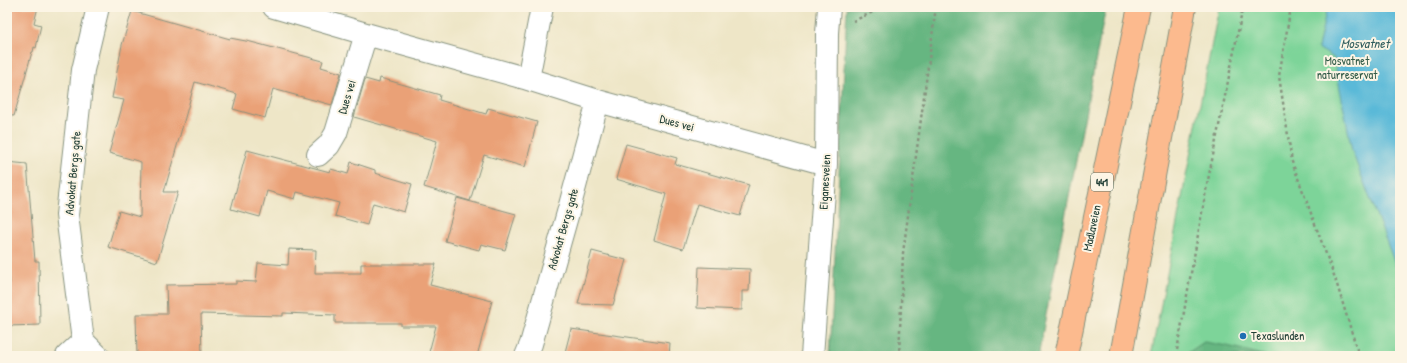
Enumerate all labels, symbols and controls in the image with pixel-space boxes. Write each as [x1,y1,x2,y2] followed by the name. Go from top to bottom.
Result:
[1341,34,1392,52] water label: Mosvatnet
[1317,52,1378,83] park label: Mosvatnet naturreservat
[333,78,360,116] street label: Dues vei
[658,110,696,135] street label: Dues vei
[60,130,85,215] street label: Advokat Bergs gate
[815,154,834,210] street label: Eiganesveien
[1091,173,1113,191] road number: 441
[543,186,582,272] street label: Advokat Bergs gate
[1078,203,1105,253] street label: Madlaveien
[1251,327,1304,344] place label: Texaslunden
[1238,331,1248,341] marker: Texaslunden

